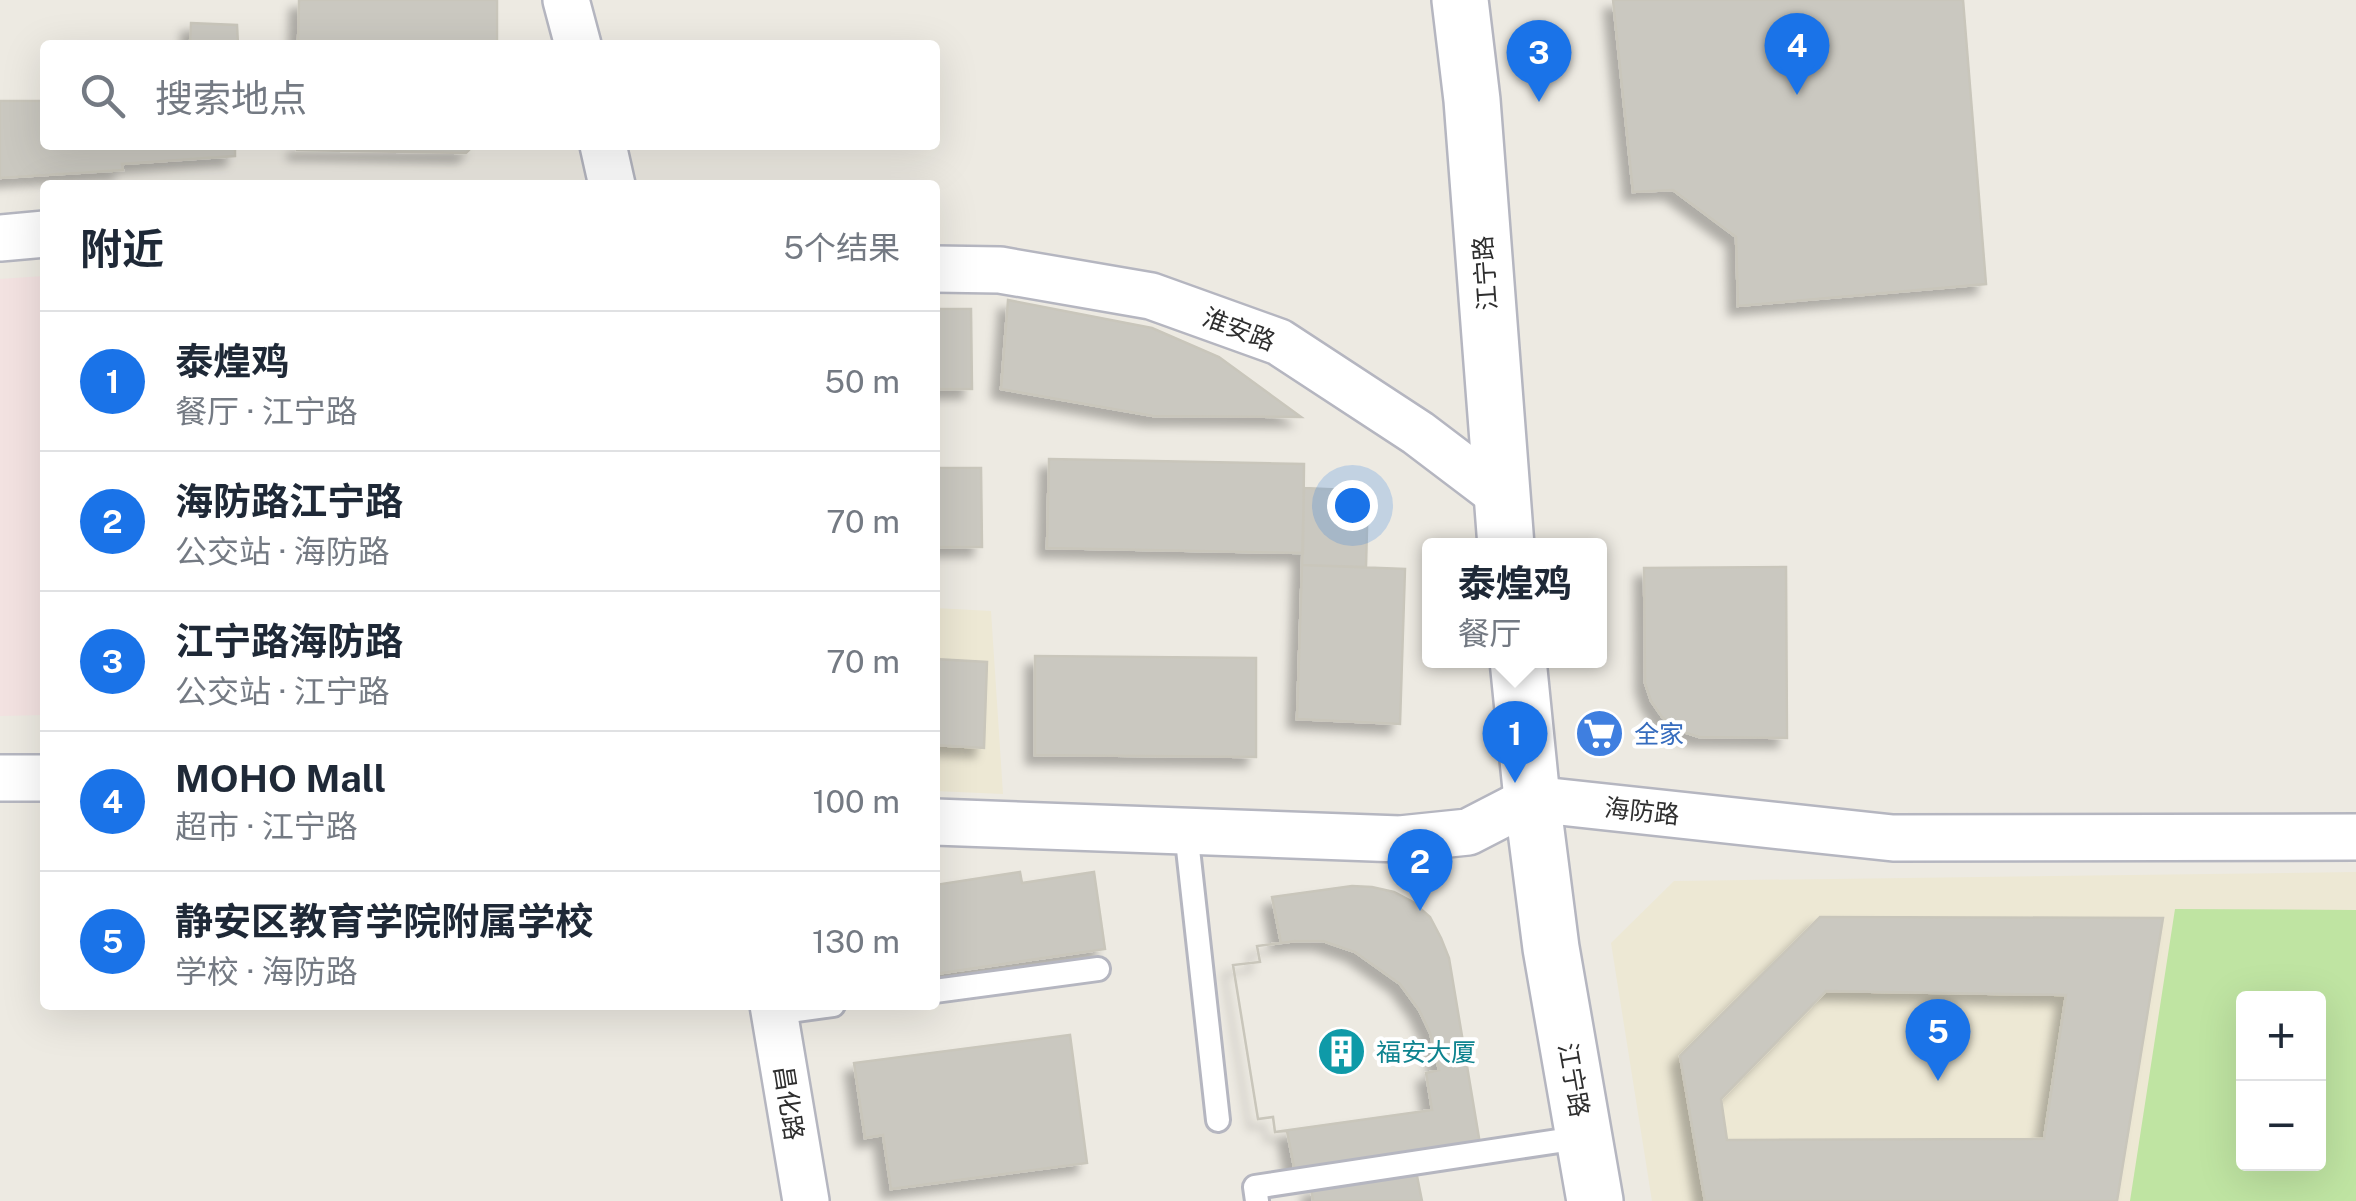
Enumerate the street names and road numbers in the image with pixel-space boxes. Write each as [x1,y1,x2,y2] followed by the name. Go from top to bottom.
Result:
[1467,235,1503,311] street label: 江宁路
[1199,302,1279,356] street label: 淮安路
[1603,792,1681,830] street label: 海防路
[1553,1040,1595,1120] street label: 江宁路
[768,1064,810,1142] street label: 昌化路

